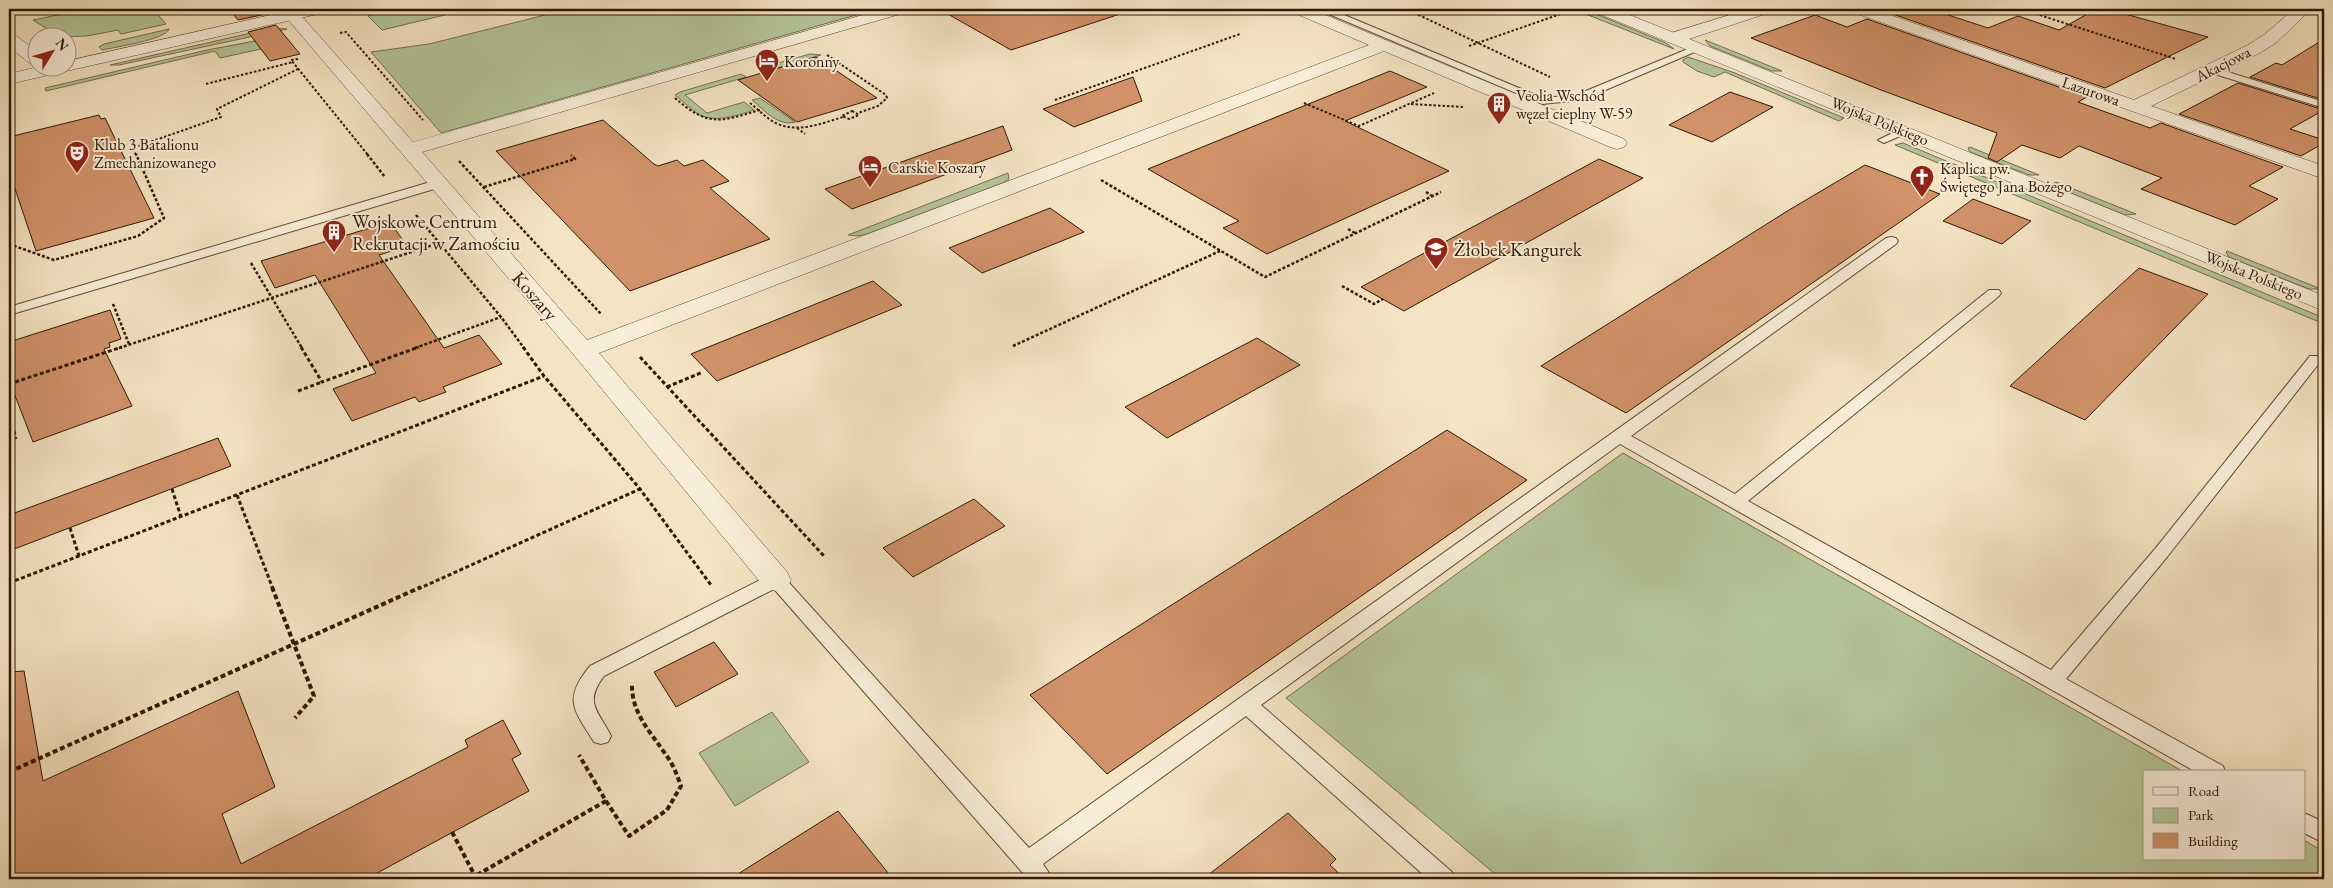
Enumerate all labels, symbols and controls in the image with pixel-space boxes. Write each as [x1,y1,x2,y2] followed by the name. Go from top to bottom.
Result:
[28,28,78,78] north arrow
[52,34,73,55] text: N
[2191,41,2255,87] street label: Akacjowa
[754,48,780,82] hotel icon: Koronny
[784,51,840,72] place label: Koronny
[2059,71,2123,111] street label: Lazurowa
[1516,85,1633,124] place label: Veolia Wschód węzeł cieplny W-59
[1486,91,1512,125] building icon: Veolia Wschód węzeł cieplny W-59
[1828,92,1932,150] street label: Wojska Polskiego
[94,134,216,173] place label: Klub 3 Batalionu Zmechanizowanego
[64,140,90,174] theatre icon: Klub 3 Batalionu Zmechanizowanego
[857,154,883,188] hotel icon: Carskie Koszary
[888,157,987,178] place label: Carskie Koszary
[1940,158,2072,197] place label: Kaplica pw. Świętego Jana Bożego
[1909,164,1935,198] church icon: Kaplica pw. Świętego Jana Bożego
[352,209,520,256] place label: Wojskowe Centrum Rekrutacji w Zamościu
[321,219,347,253] building icon: Wojskowe Centrum Rekrutacji w Zamościu
[1423,236,1449,270] school or university icon: Żłobek Kangurek
[1454,237,1583,262] place label: Żłobek Kangurek
[2202,246,2306,304] street label: Wojska Polskiego
[507,266,564,327] street label: Koszary
[2143,770,2306,860] legend
[2188,781,2220,800] text: Road
[2188,805,2215,824] text: Park
[2188,831,2238,850] text: Building

